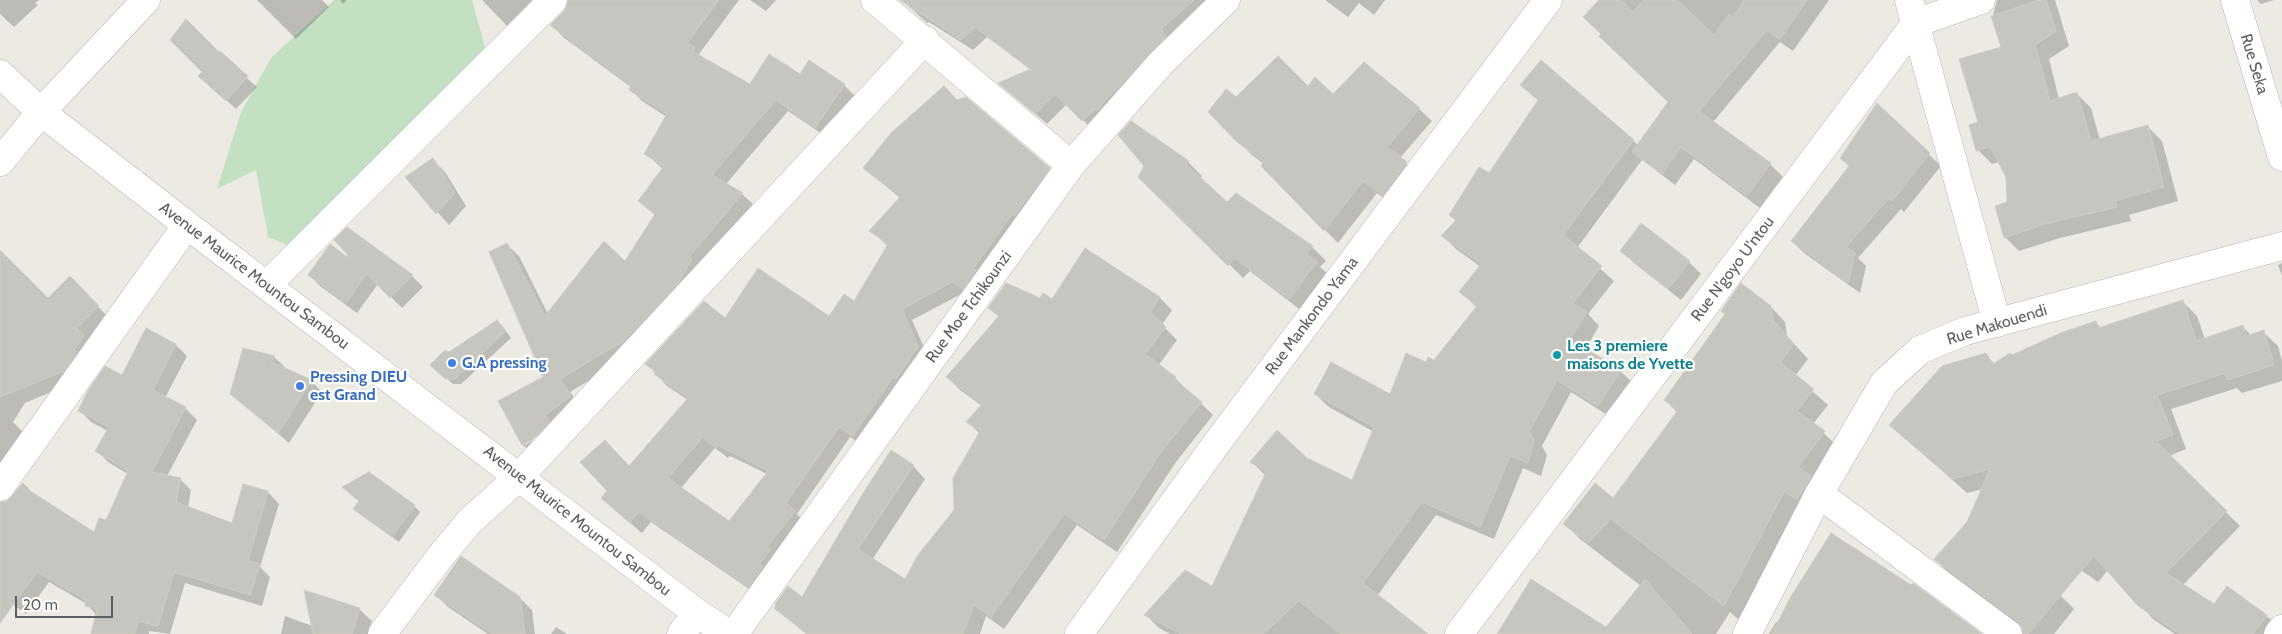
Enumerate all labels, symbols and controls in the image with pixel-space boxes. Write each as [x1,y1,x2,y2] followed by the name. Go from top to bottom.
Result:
[2236,32,2272,96] street label: Rue Seka
[155,198,353,354] street label: Avenue Maurice Mountou Sambou
[1687,213,1779,325] street label: Rue N'goyo U'ntou
[922,247,1016,367] street label: Rue Moe Tchikounzi
[1261,253,1363,379] street label: Rue Mankondo Yama
[1945,301,2049,349] street label: Rue Makouendi
[1567,336,1693,374] place label: Les 3 premiere maisons de Yvette
[1551,349,1563,361] marker: Les 3 premiere maisons de Yvette
[462,353,547,373] place label: G.A pressing
[446,357,458,369] marker: G.A pressing
[310,367,407,405] place label: Pressing DIEU est Grand
[294,380,306,392] marker: Pressing DIEU est Grand
[479,442,675,600] street label: Avenue Maurice Mountou Sambou
[18,586,115,618] scale bar
[23,596,58,614] text: 20 m

